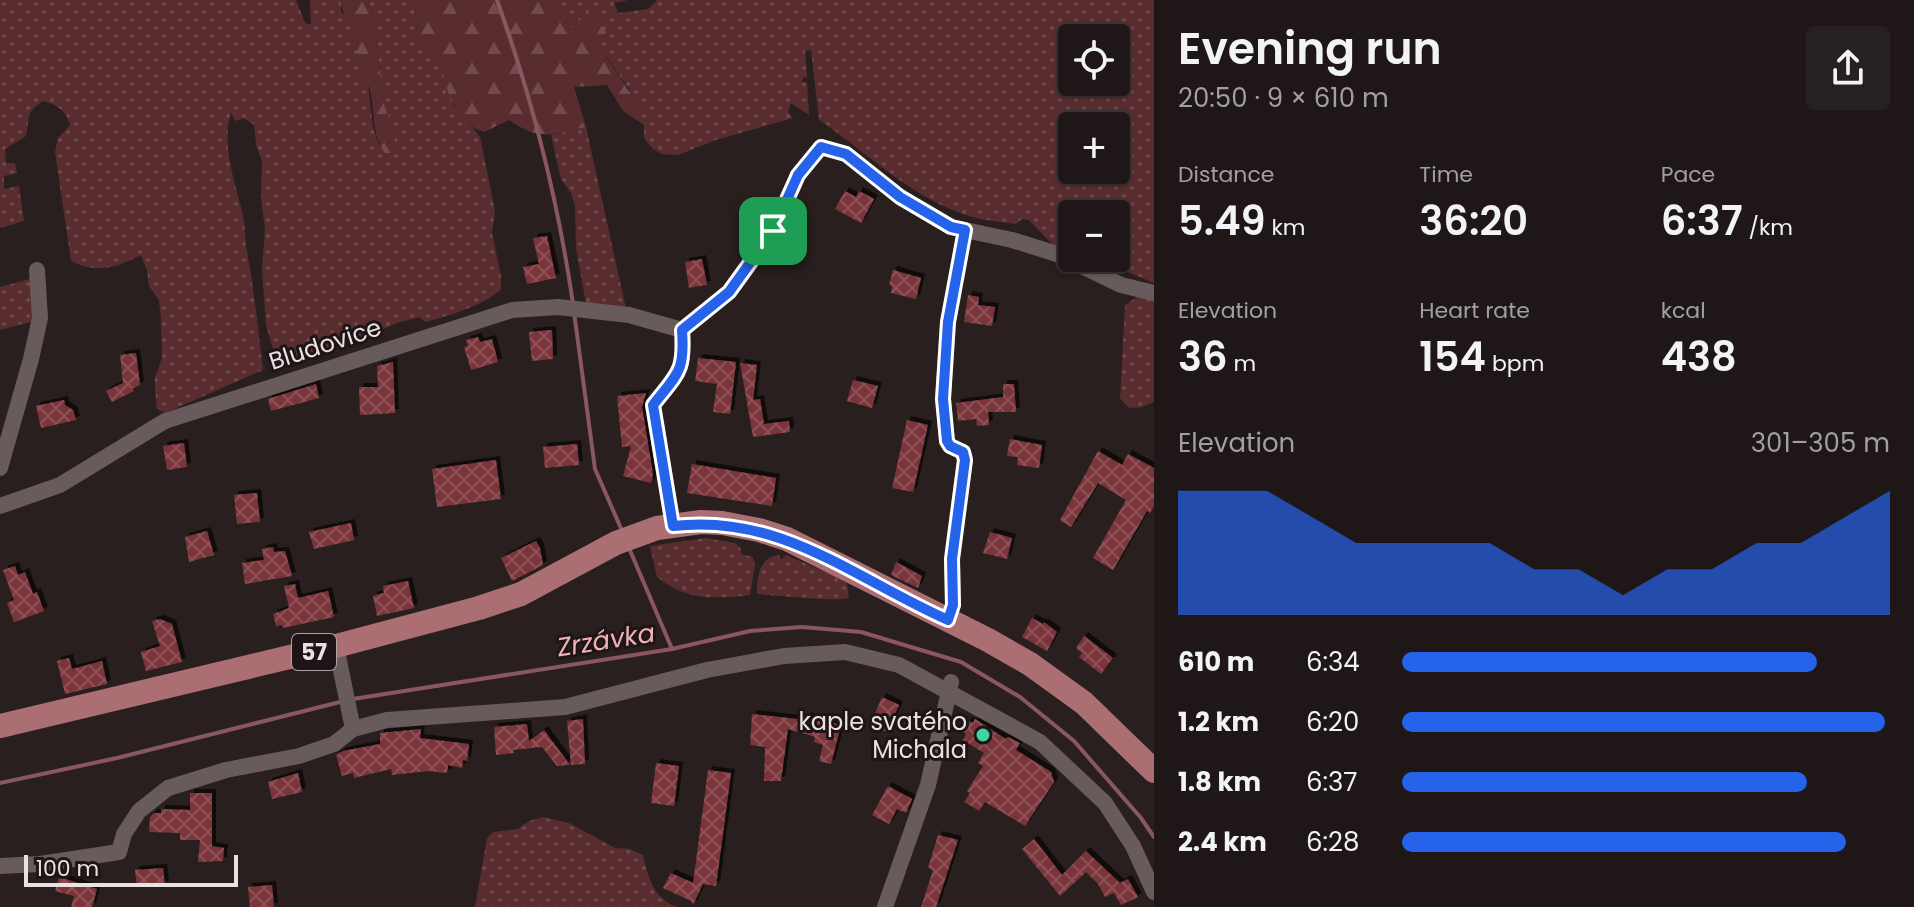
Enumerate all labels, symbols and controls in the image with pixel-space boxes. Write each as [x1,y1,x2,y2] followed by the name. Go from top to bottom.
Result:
[1178,18,1442,79] text: Evening run
[1058,24,1130,272] map controls
[1058,24,1130,96] button: locate
[1806,26,1890,110] button: share
[1178,80,1389,116] text: 20:50 · 9 × 610 m
[1058,112,1130,184] button: +
[1178,159,1274,190] text: Distance
[1419,159,1473,190] text: Time
[1661,159,1715,190] text: Pace
[1178,193,1266,249] text: 5.49
[1419,193,1528,249] text: 36:20
[1661,193,1743,249] text: 6:37
[739,197,807,265] pin
[1058,200,1130,272] button: −
[751,209,795,253] icon: arrive
[1266,212,1306,243] text: km
[1743,212,1793,243] text: /km
[1178,295,1277,326] text: Elevation
[1419,295,1530,326] text: Heart rate
[1661,295,1706,326] text: kcal
[265,310,385,378] street label: Bludovice
[1178,329,1228,385] text: 36
[1419,329,1486,385] text: 154
[1661,329,1737,385] text: 438
[1228,348,1256,379] text: m
[1486,348,1544,379] text: bpm
[1178,425,1295,461] text: Elevation
[1751,425,1890,461] text: 301–305 m
[553,614,658,666] water label: Zrzávka
[292,634,336,670] road number: 57
[1178,644,1254,680] text: 610 m
[1306,644,1360,680] text: 6:34
[1178,704,1259,740] text: 1.2 km
[1306,704,1359,740] text: 6:20
[798,705,967,766] place label: kaple svatého Michala
[974,726,992,744] marker: kaple svatého Michala
[1178,764,1261,800] text: 1.8 km
[1306,764,1358,800] text: 6:37
[1178,824,1267,860] text: 2.4 km
[1306,824,1359,860] text: 6:28
[24,851,238,887] scale bar
[36,853,99,884] text: 100 m

